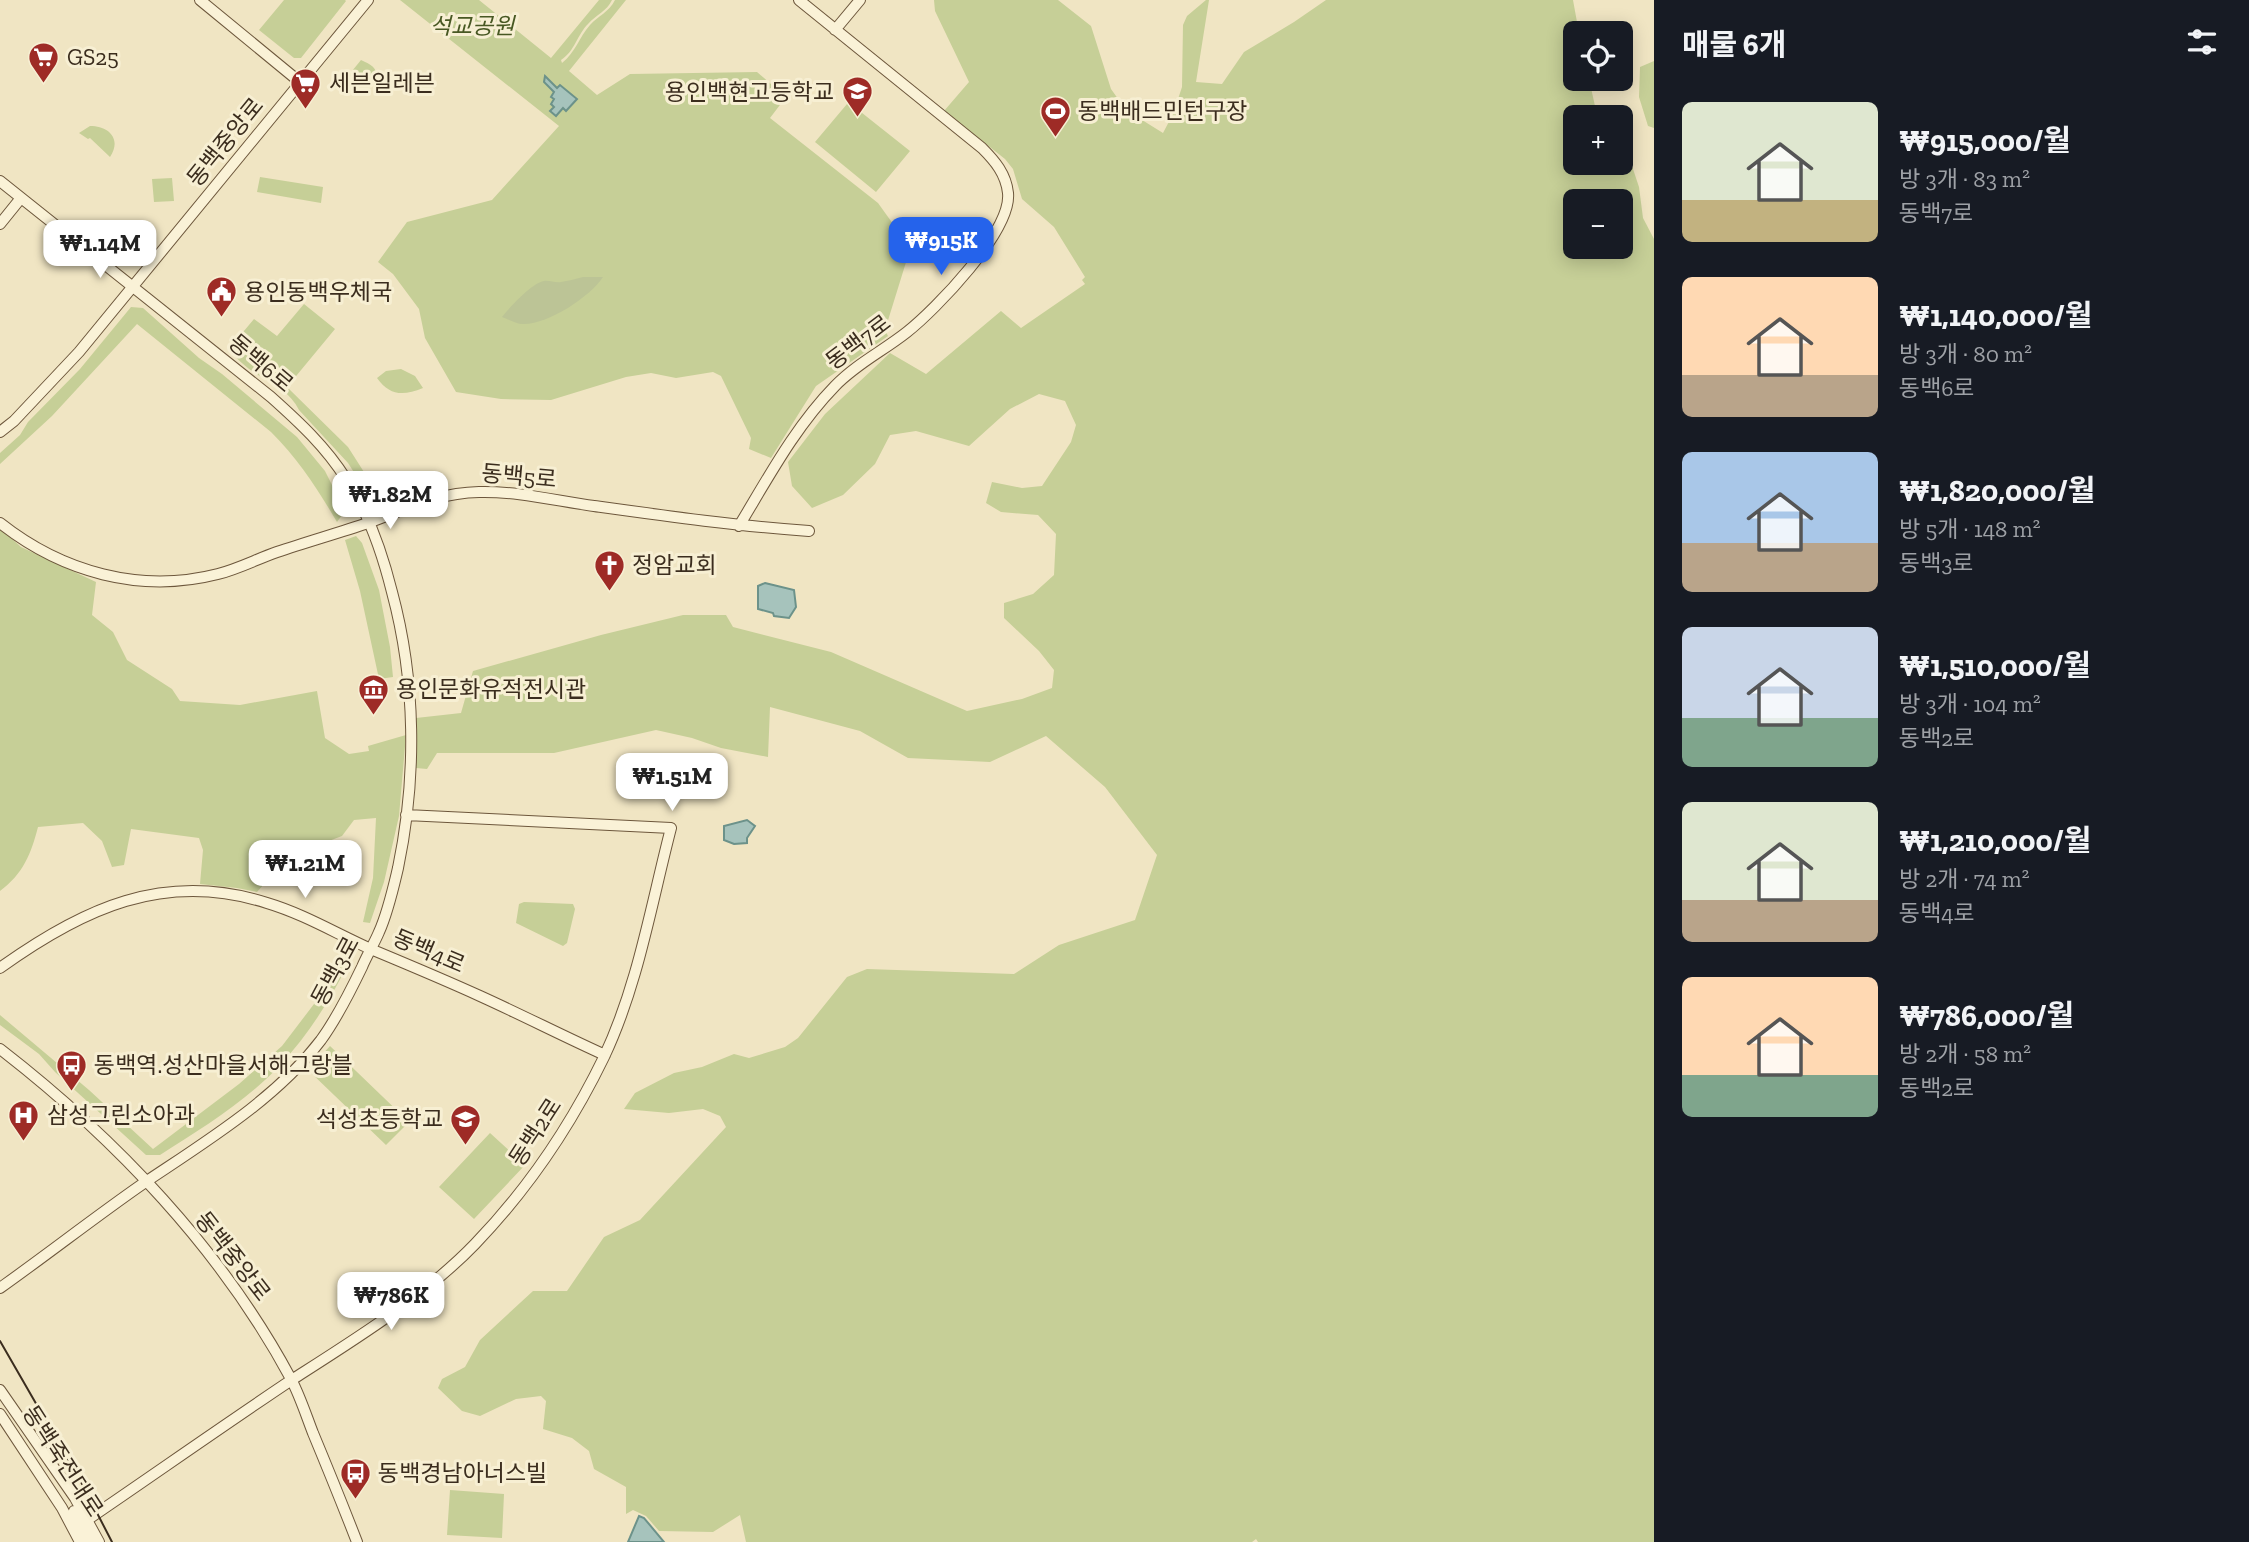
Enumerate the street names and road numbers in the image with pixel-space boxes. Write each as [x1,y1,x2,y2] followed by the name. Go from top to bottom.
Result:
[181,92,269,192] street label: 동백중앙로
[820,308,896,376] street label: 동백7로
[223,328,299,398] street label: 동백6로
[480,459,558,493] street label: 동백5로
[389,923,469,979] street label: 동백4로
[305,931,365,1011] street label: 동백3로
[503,1093,567,1171] street label: 동백2로
[189,1206,277,1306] street label: 동백중앙로
[17,1400,109,1522] street label: 동백죽전대로

